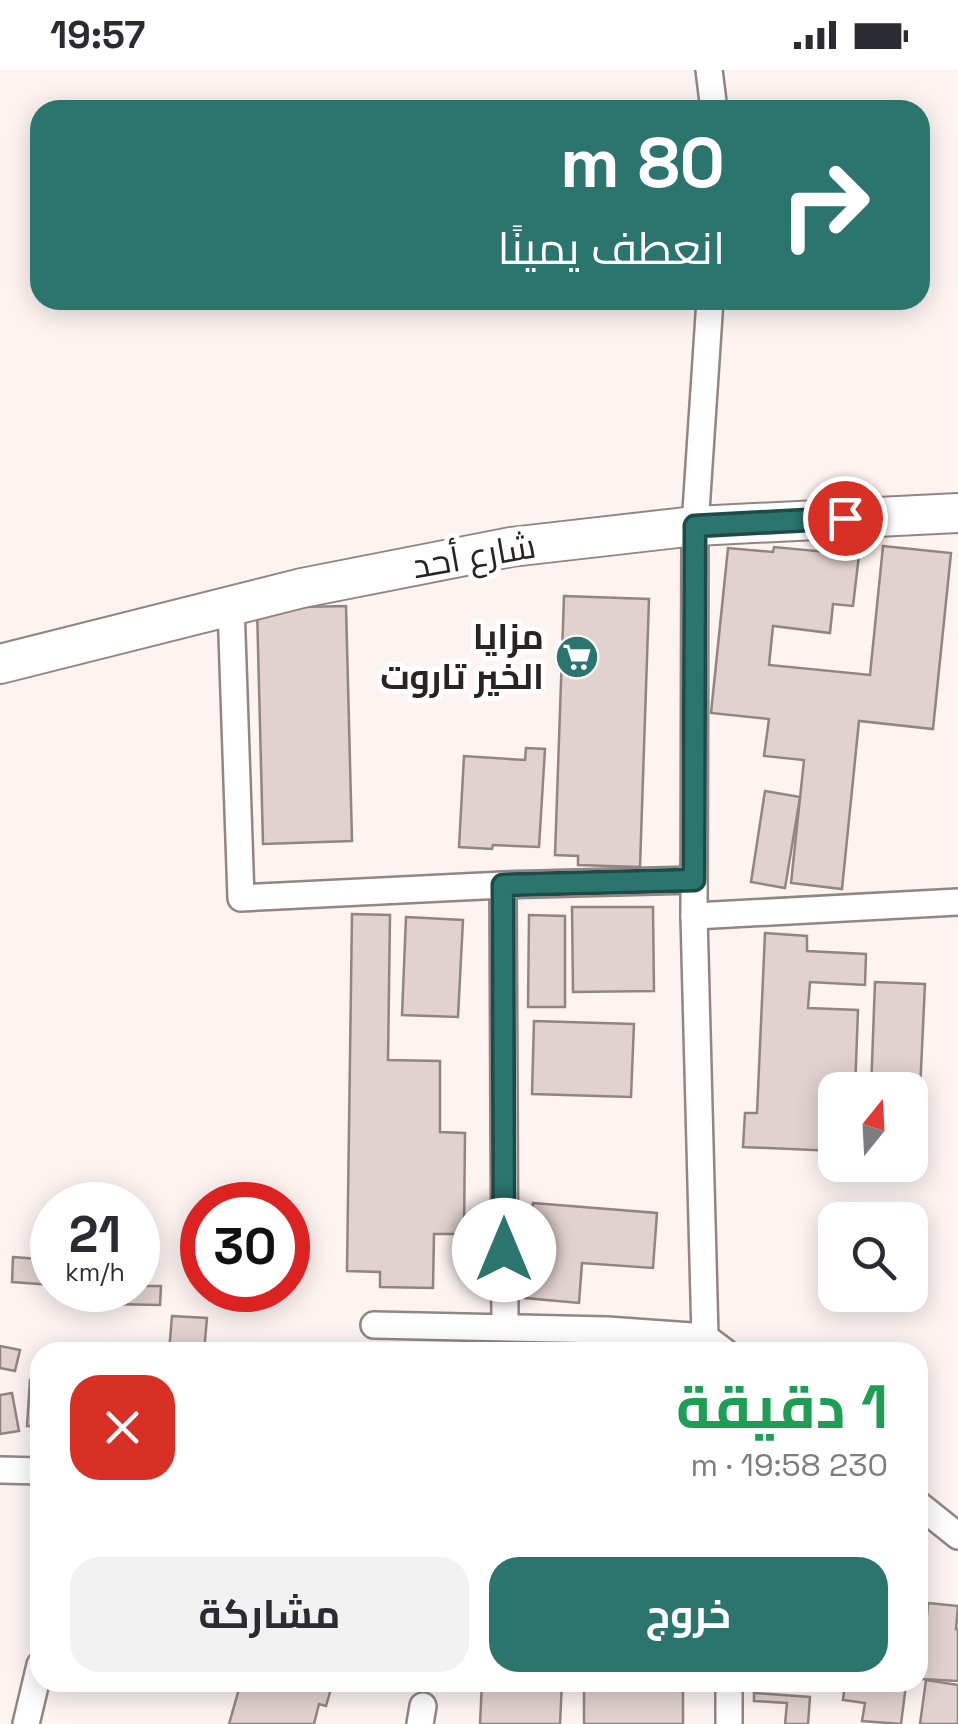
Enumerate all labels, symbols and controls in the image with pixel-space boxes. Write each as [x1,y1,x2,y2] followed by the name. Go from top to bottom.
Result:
[50,11,145,59] text: 19:57
[560,118,725,207] text: 80 m
[760,140,890,270] icon: right
[497,220,725,277] text: انعطف يمينًا
[803,476,888,561] pin
[818,491,873,546] icon: arrive
[409,524,539,589] street label: شارع أحد
[380,615,544,699] place label: مزايا الخير تاروت
[554,634,600,680] supermarket icon: مزايا الخير تاروت
[818,1072,928,1182] north arrow
[818,1072,928,1312] map controls
[180,1182,310,1312] speed limit sign: 30
[452,1198,556,1302] position arrow
[818,1202,928,1312] button: search
[69,1203,121,1267] text: 21
[65,1256,125,1288] text: km/h
[676,1369,888,1446] text: 1 دقيقة
[70,1375,175,1480] button: close
[691,1445,888,1485] text: 230 m · 19:58
[70,1557,469,1672] button: مشاركة
[489,1557,888,1672] button: خروج

